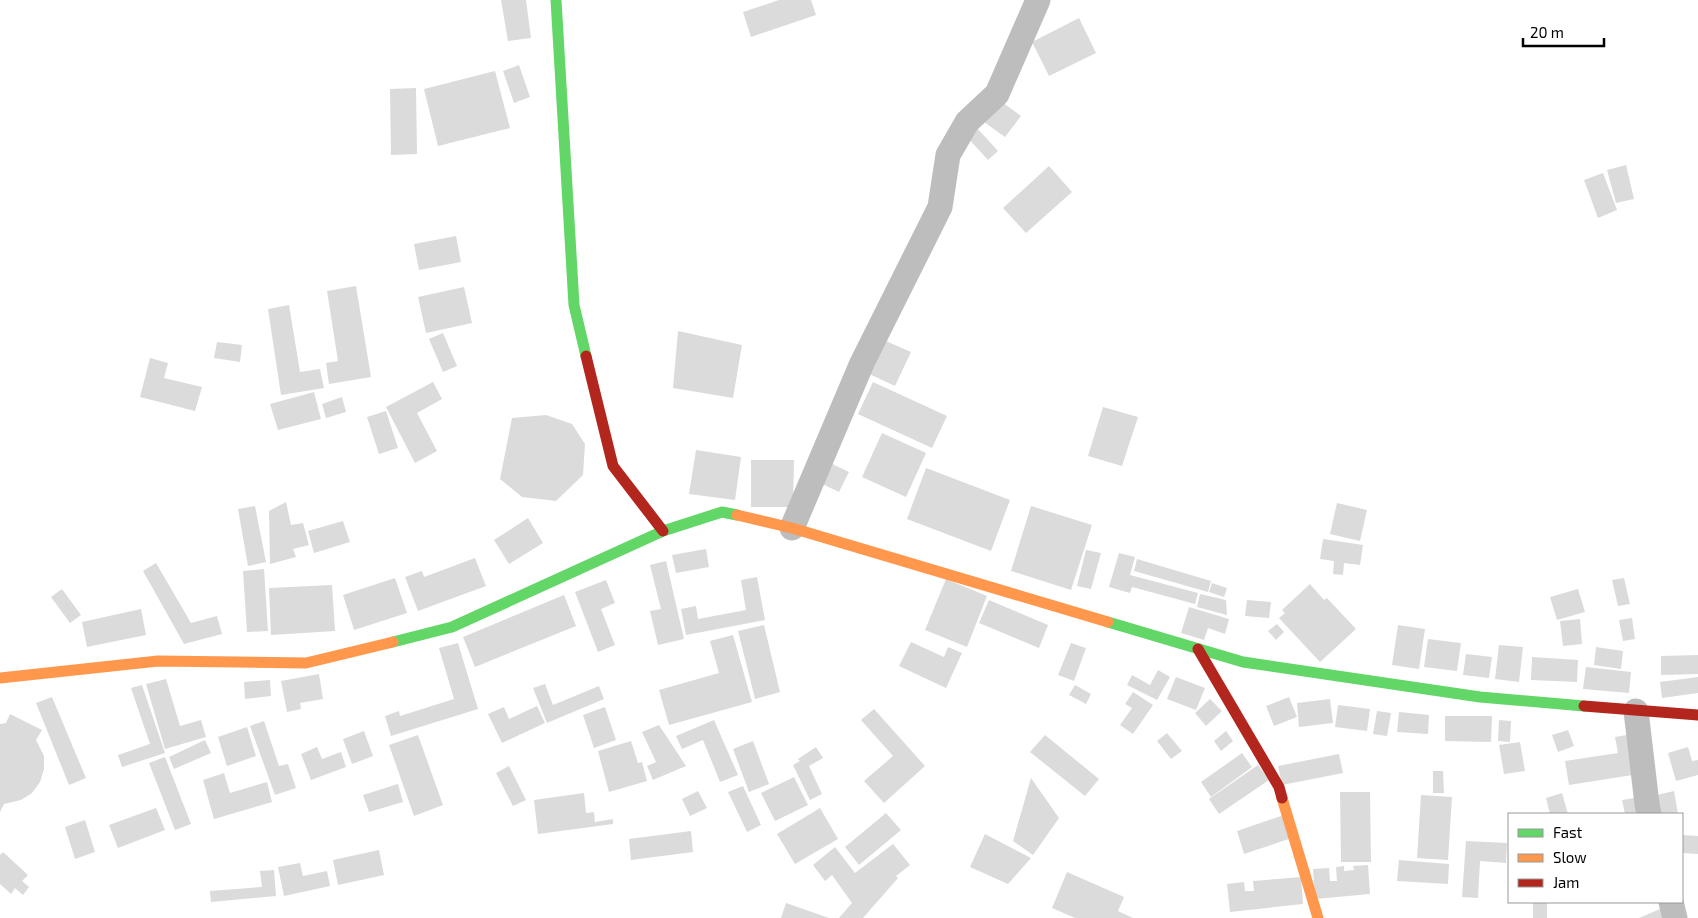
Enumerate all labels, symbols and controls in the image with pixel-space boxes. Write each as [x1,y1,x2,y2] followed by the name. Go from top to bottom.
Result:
[1523,15,1604,47] scale bar
[1530,23,1564,41] text: 20 m
[1508,813,1683,903] legend
[1553,823,1583,841] text: Fast
[1553,848,1587,866] text: Slow
[1553,873,1579,891] text: Jam

